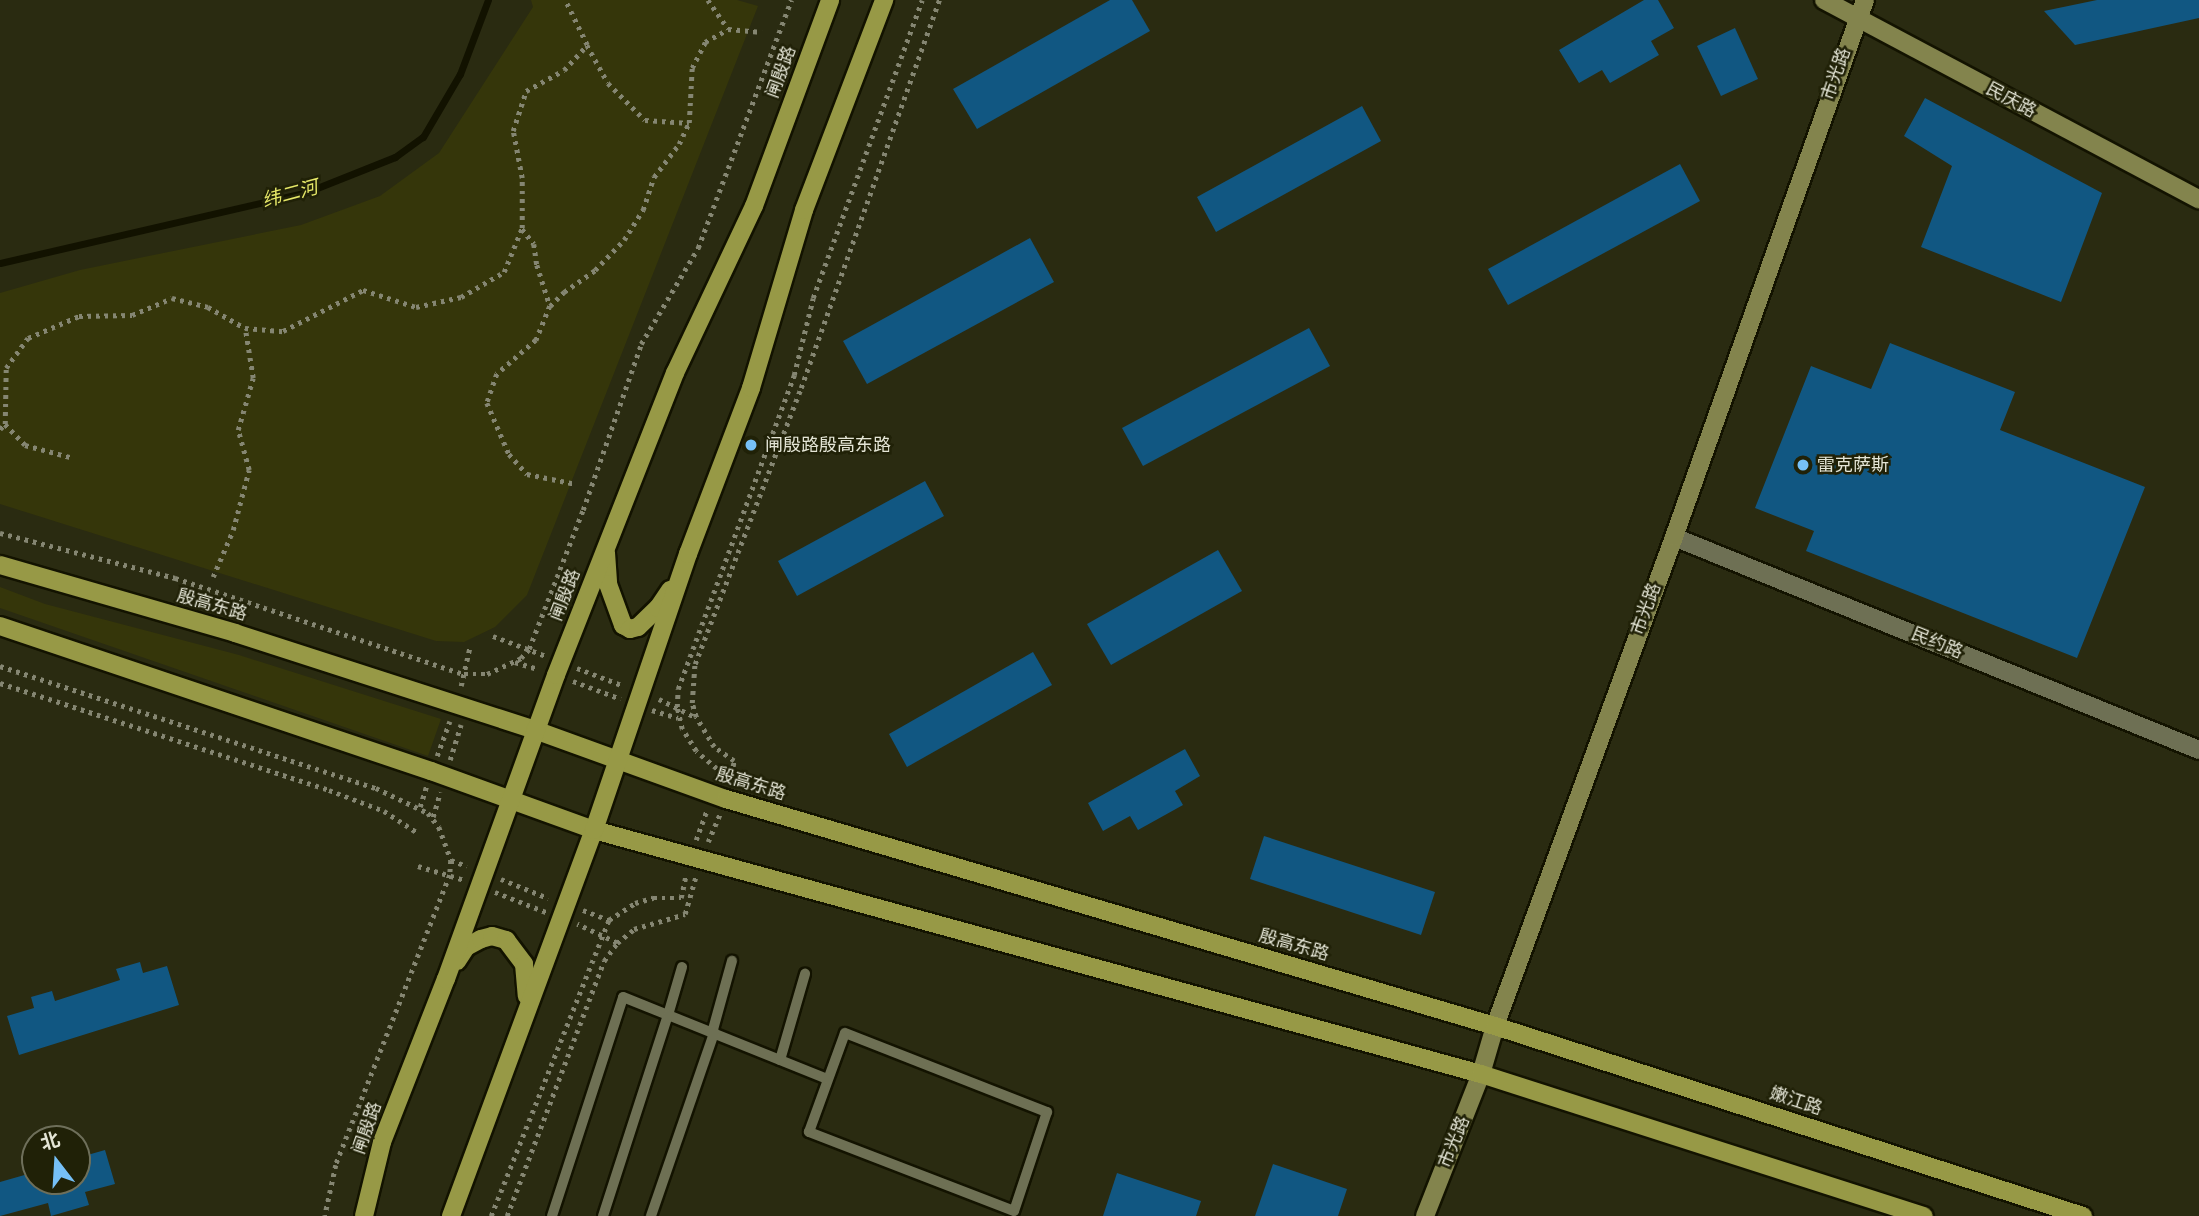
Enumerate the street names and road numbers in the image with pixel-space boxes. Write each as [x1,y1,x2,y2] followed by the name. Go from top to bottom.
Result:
[762,43,800,101] street label: 闸殷路
[1817,45,1855,103] street label: 市光路
[1982,78,2040,122] street label: 民庆路
[545,566,585,624] street label: 闸殷路
[1627,580,1665,638] street label: 市光路
[174,585,250,625] street label: 殷高东路
[1908,623,1966,663] street label: 民约路
[713,763,789,805] street label: 殷高东路
[1256,925,1332,965] street label: 殷高东路
[1767,1082,1825,1120] street label: 嫩江路
[348,1099,386,1157] street label: 闸殷路
[1434,1113,1474,1171] street label: 市光路

